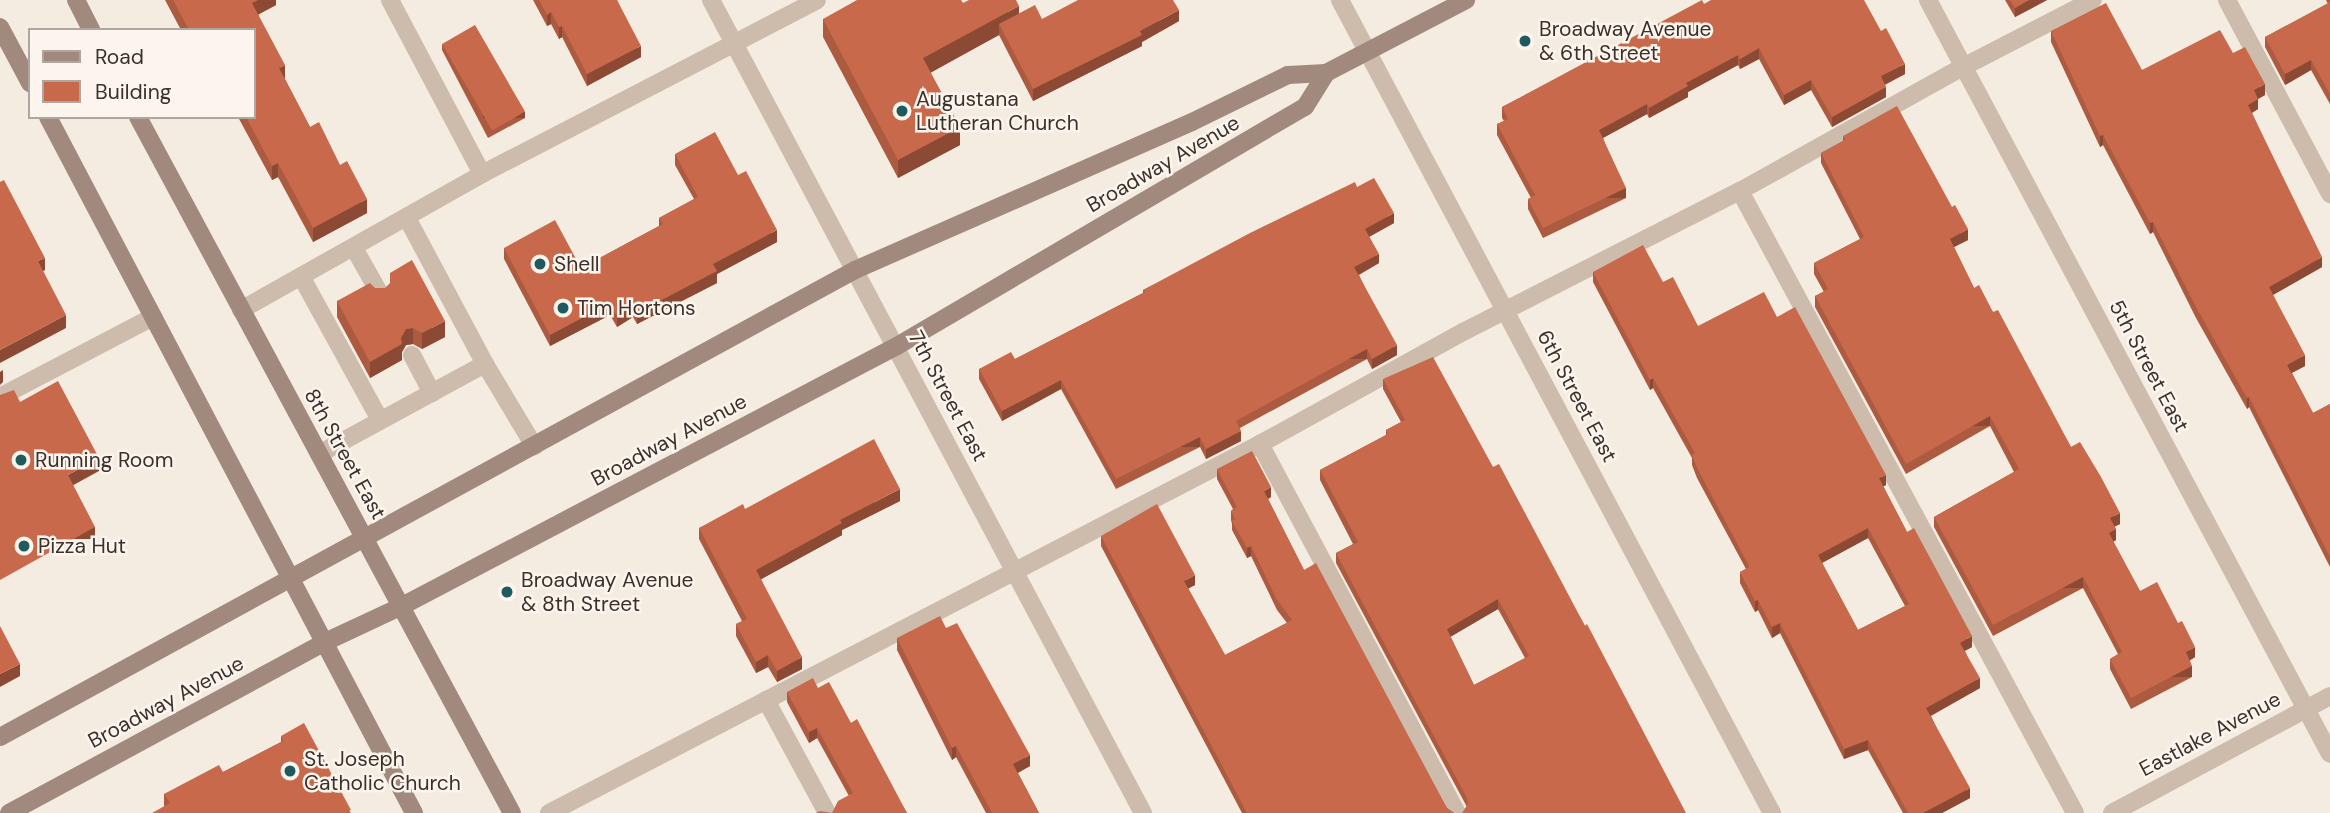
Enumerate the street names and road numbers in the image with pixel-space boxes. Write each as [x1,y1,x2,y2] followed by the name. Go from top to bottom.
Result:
[1082,110,1244,218] street label: Broadway Avenue
[2104,296,2194,436] street label: 5th Street East
[1532,326,1622,466] street label: 6th Street East
[903,327,993,465] street label: 7th Street East
[299,384,391,524] street label: 8th Street East
[587,388,751,492] street label: Broadway Avenue
[84,650,248,754] street label: Broadway Avenue
[2135,686,2285,782] street label: Eastlake Avenue

